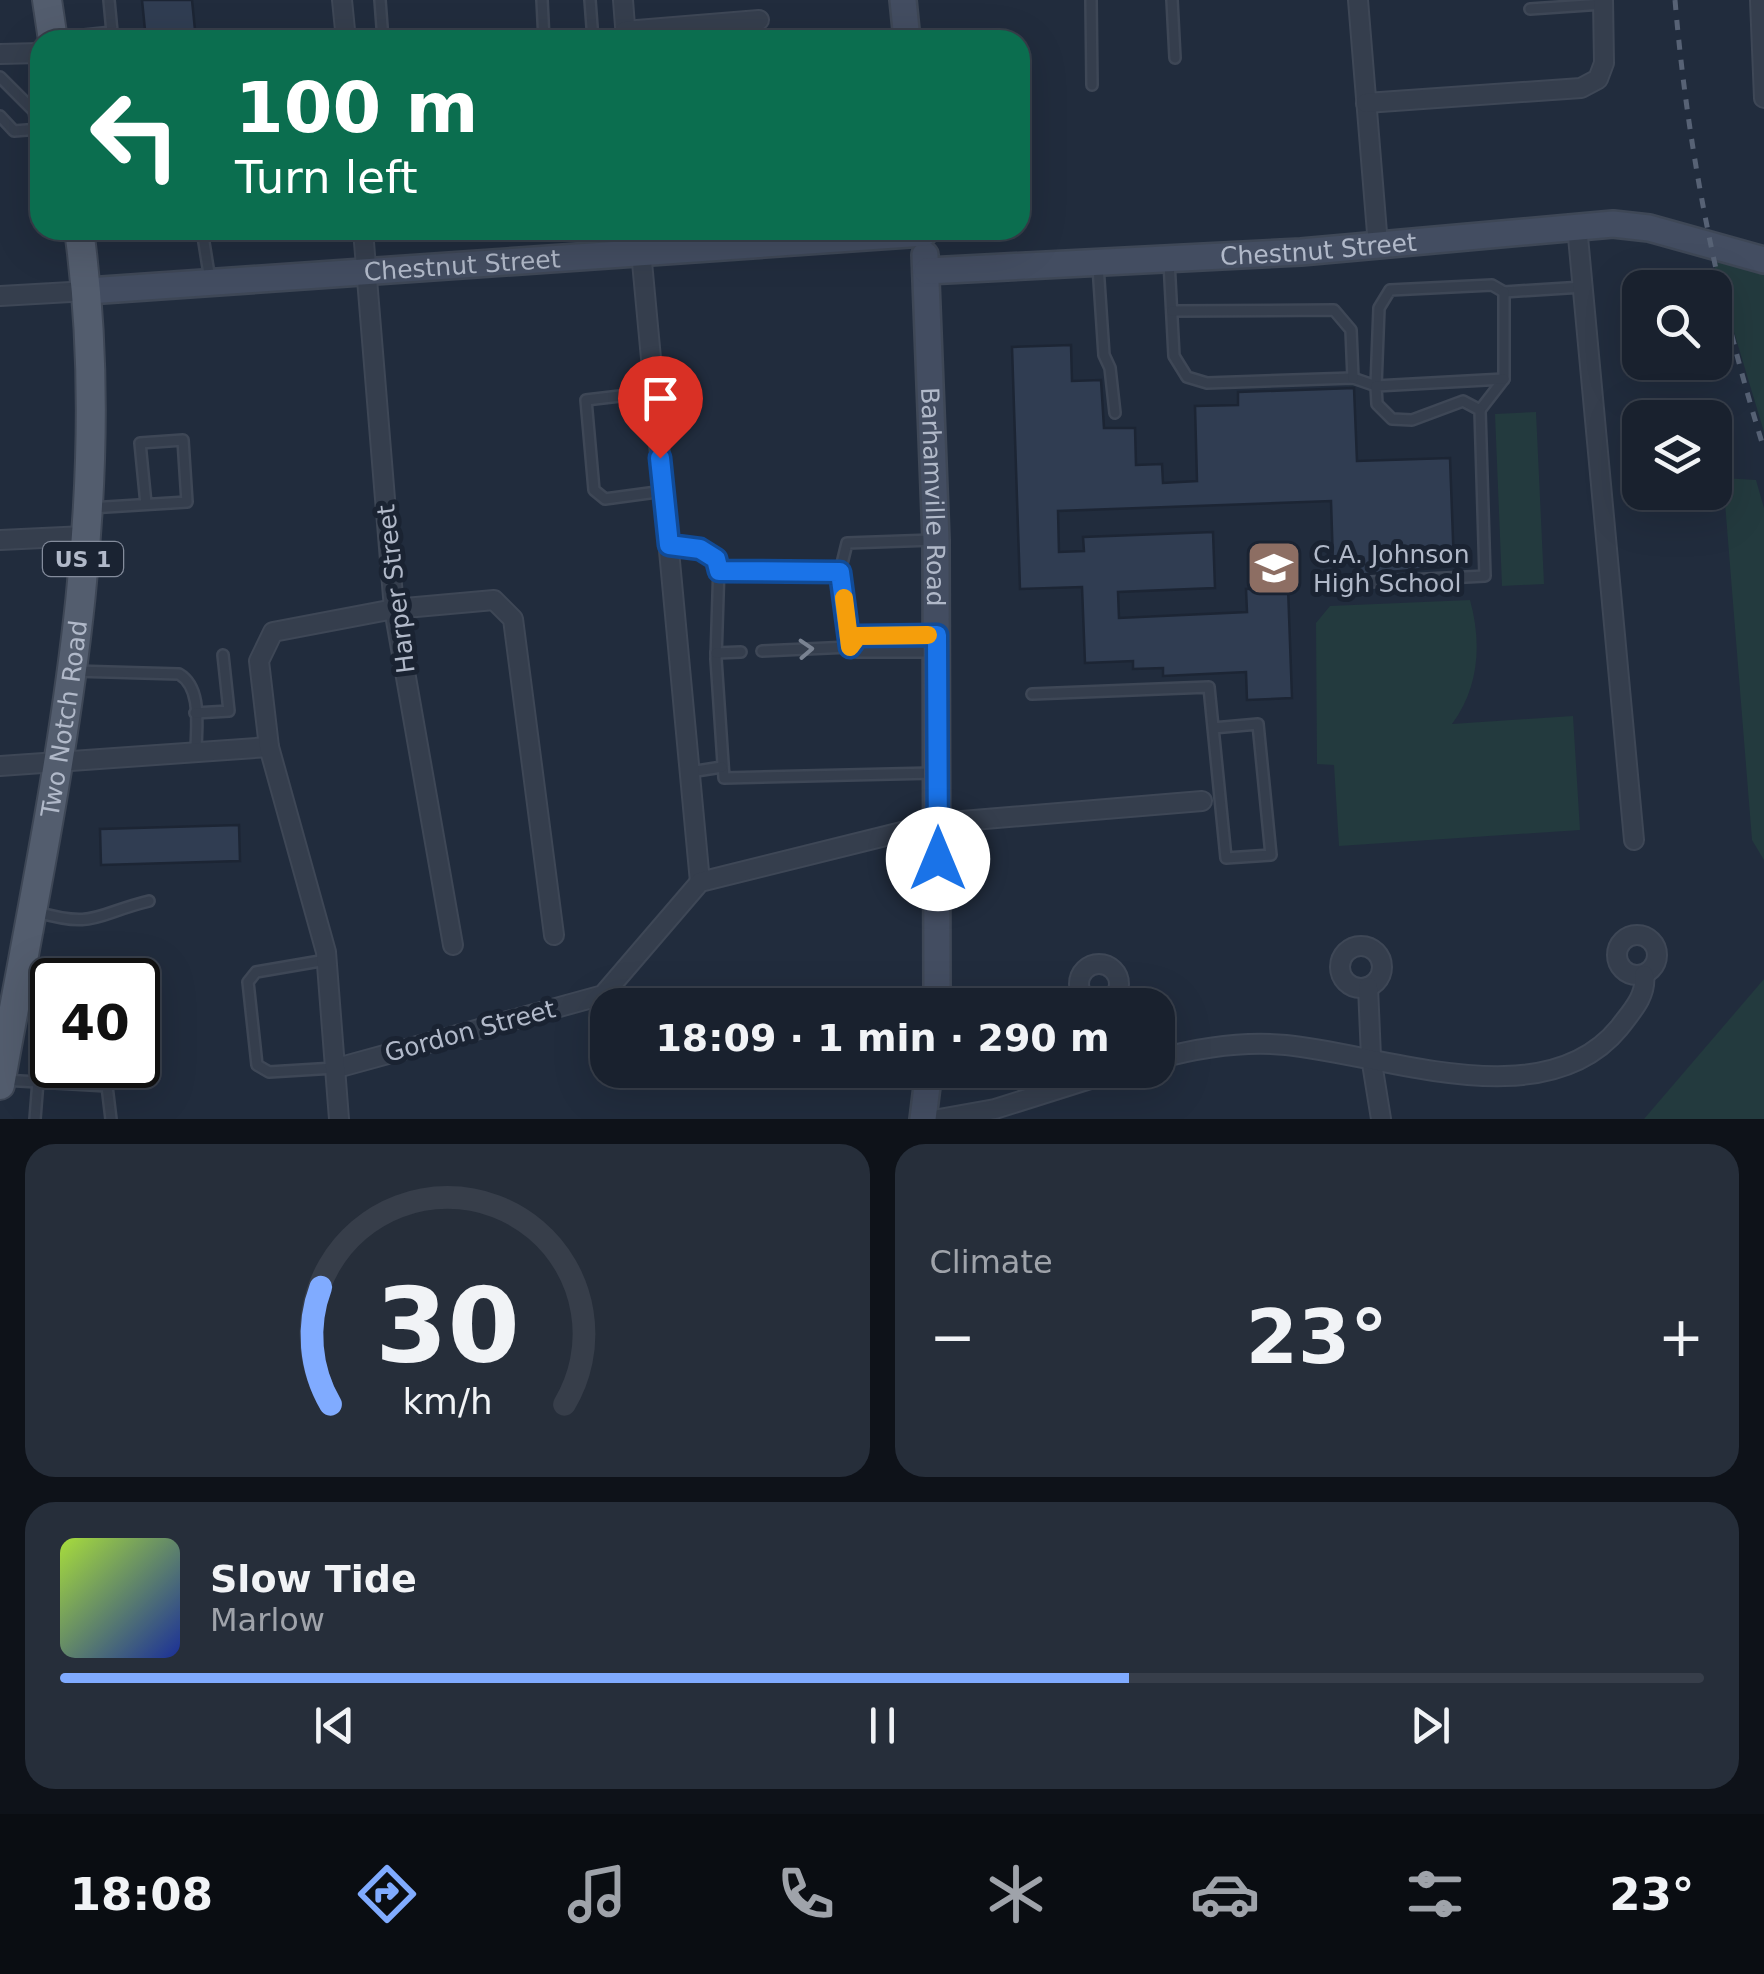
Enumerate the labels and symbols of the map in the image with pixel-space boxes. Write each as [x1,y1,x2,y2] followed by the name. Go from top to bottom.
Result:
[1219,227,1418,271] street label: Chestnut Street
[363,244,562,286] street label: Chestnut Street
[618,356,703,459] pin
[916,387,951,607] street label: Barhamville Road
[371,503,421,675] street label: Harper Street
[1244,538,1304,598] school or university icon: C.A. Johnson High School
[1313,540,1469,598] place label: C.A. Johnson High School
[43,542,123,576] road number: US 1
[35,618,92,820] street label: Two Notch Road
[798,639,814,660] one-way arrow
[886,807,990,911] position arrow
[30,958,160,1088] speed limit sign: 40
[382,994,559,1068] street label: Gordon Street

